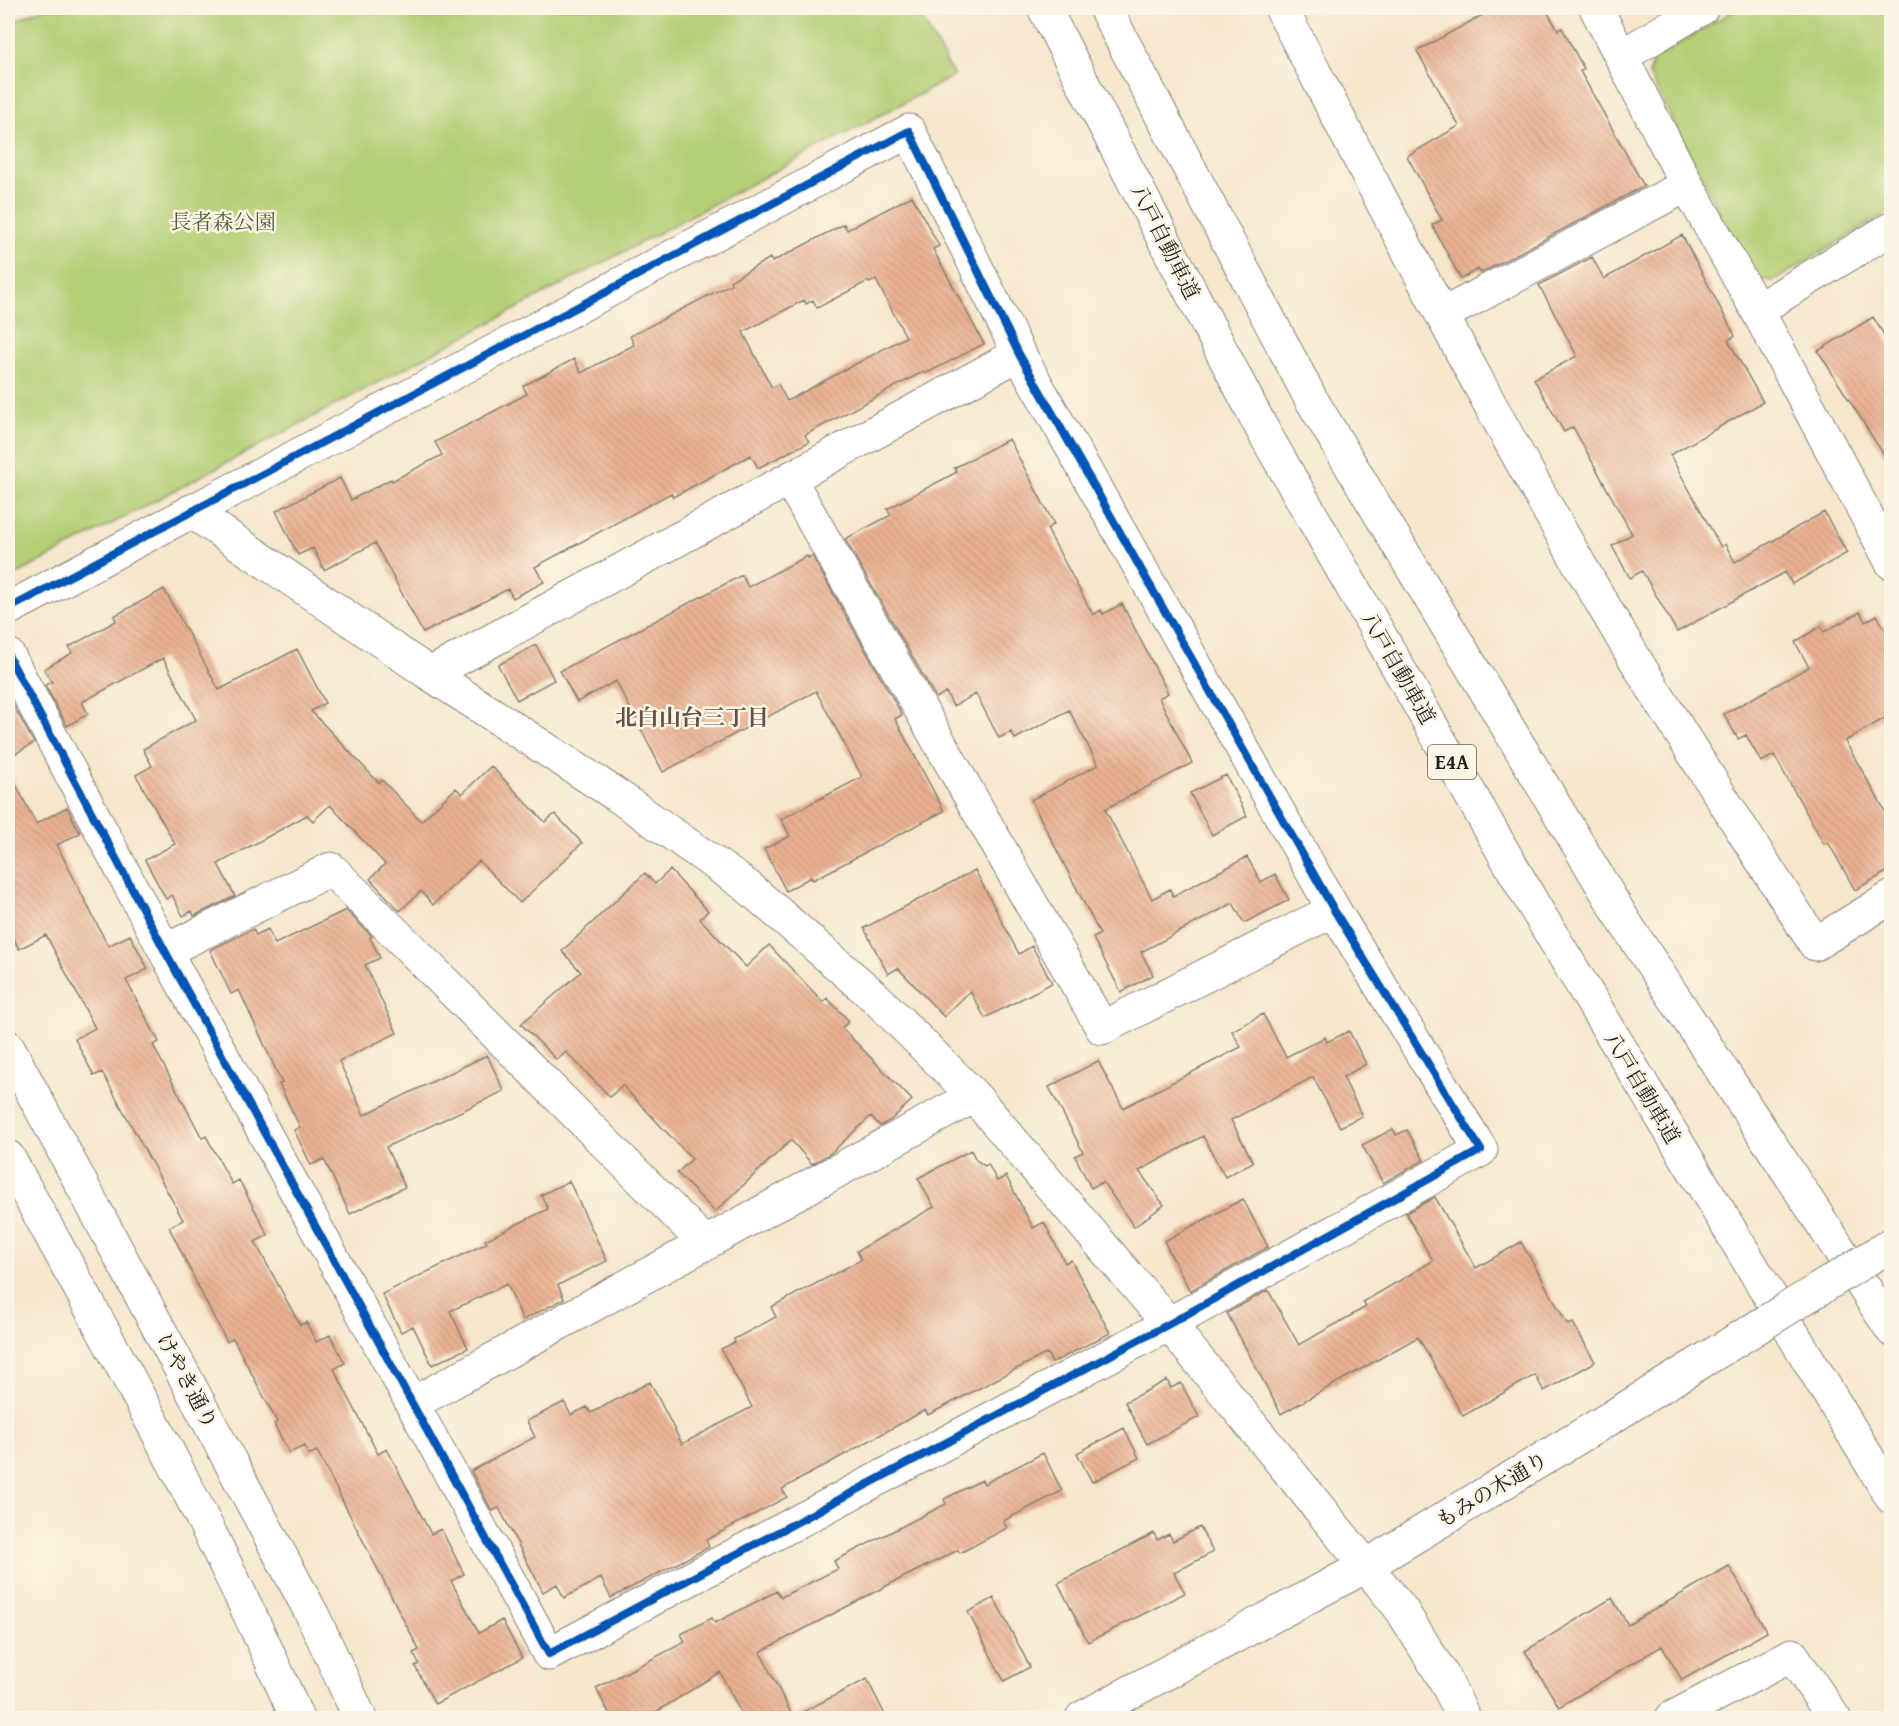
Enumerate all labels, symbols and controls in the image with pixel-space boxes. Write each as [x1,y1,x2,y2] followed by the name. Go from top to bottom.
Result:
[1123,179,1208,305] street label: 八戸自動車道
[171,206,276,237] park label: 長者森公園
[1354,605,1443,730] street label: 八戸自動車道
[615,701,769,733] district label: 北白山台三丁目
[1428,745,1476,779] road number: E4A
[1597,1026,1688,1150] street label: 八戸自動車道
[149,1327,226,1434] street label: けやき通り
[1430,1444,1554,1535] street label: もみの木通り

